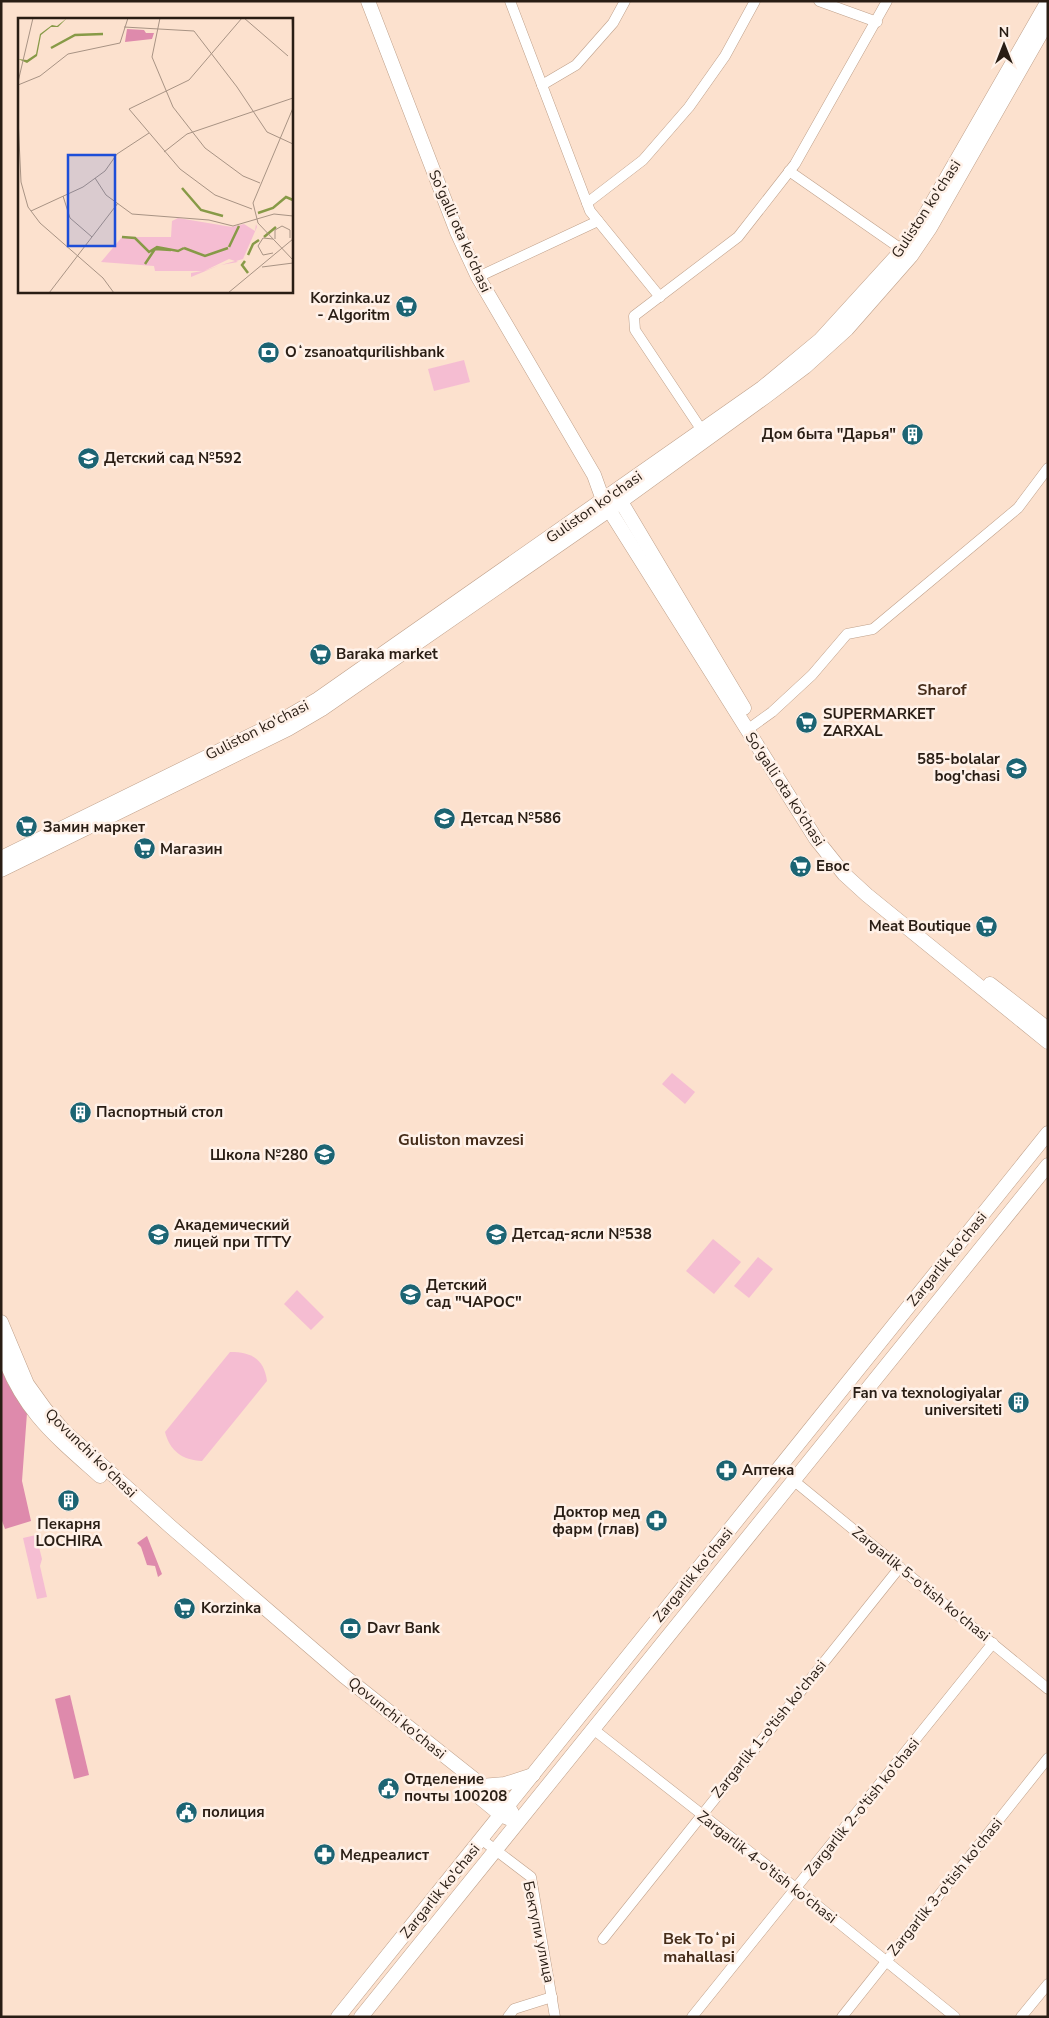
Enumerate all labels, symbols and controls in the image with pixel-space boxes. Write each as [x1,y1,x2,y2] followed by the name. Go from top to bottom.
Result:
[18,18,292,292] inset map
[979,20,1029,70] north arrow
[999,23,1009,42] text: N
[887,156,965,262] street label: Guliston ko'chasi
[424,167,496,295] street label: So'galli ota ko'chasi
[310,288,390,325] place label: Korzinka.uz - Algoritm
[394,295,418,319] supermarket icon: Korzinka.uz - Algoritm
[257,340,281,364] bank icon: Oʻzsanoatqurilishbank
[285,342,445,362] place label: Oʻzsanoatqurilishbank
[900,422,924,446] building icon: Дом быта "Дарья"
[762,424,896,444] place label: Дом быта "Дарья"
[76,446,100,470] school or university icon: Детcкий сад №592
[104,448,242,468] place label: Детcкий сад №592
[542,466,646,548] street label: Guliston ko'chasi
[308,642,332,666] supermarket icon: Baraka market
[336,644,438,664] place label: Baraka market
[917,679,968,701] district label: Sharof
[202,695,312,765] street label: Guliston ko'chasi
[823,704,936,741] place label: SUPERMARKET ZARXAL
[795,711,819,735] supermarket icon: SUPERMARKET ZARXAL
[741,728,829,850] street label: So'galli ota ko'chasi
[917,749,1000,786] place label: 585-bolalar bog'chasi
[1004,756,1028,780] school or university icon: 585-bolalar bog'chasi
[433,806,457,830] school or university icon: Детсад №586
[461,808,561,828] place label: Детсад №586
[15,815,39,839] supermarket icon: Замин маркет
[43,817,145,837] place label: Замин маркет
[132,837,156,861] supermarket icon: Магазин
[160,839,223,859] place label: Магазин
[788,854,812,878] supermarket icon: Евос
[816,856,850,876] place label: Евос
[975,914,999,938] supermarket icon: Meat Boutique
[869,916,971,936] place label: Meat Boutique
[68,1100,92,1124] building icon: Паспортный стол
[96,1102,223,1122] place label: Паспортный стол
[398,1129,524,1151] district label: Guliston mavzesi
[312,1143,336,1167] school or university icon: Школа №280
[210,1145,308,1165] place label: Школа №280
[903,1207,991,1311] street label: Zargarlik ko'chasi
[174,1215,292,1252] place label: Академический лицей при ТГТУ
[146,1222,170,1246] school or university icon: Академический лицей при ТГТУ
[484,1222,508,1246] school or university icon: Детсад-ясли №538
[512,1224,652,1244] place label: Детсад-ясли №538
[426,1275,522,1312] place label: Детский сад "ЧАРОС"
[398,1282,422,1306] school or university icon: Детский сад "ЧАРОС"
[852,1383,1002,1420] place label: Fan va texnologiyalar universiteti
[1006,1390,1030,1414] building icon: Fan va texnologiyalar universiteti
[41,1404,141,1502] street label: Qovunchi ko'chasi
[714,1458,738,1482] pharmacy icon: Аптека
[742,1460,794,1480] place label: Аптека
[57,1489,81,1513] building icon: Пекарня LOCHIRA
[552,1502,640,1539] place label: Доктор мед фарм (глав)
[644,1509,668,1533] pharmacy icon: Доктор мед фарм (глав)
[36,1514,103,1551] place label: Пекарня LOCHIRA
[848,1522,994,1646] street label: Zargarlik 5-o'tish ko'chasi
[649,1523,737,1627] street label: Zargarlik ko'chasi
[173,1596,197,1620] supermarket icon: Korzinka
[201,1598,261,1618] place label: Korzinka
[339,1616,363,1640] bank icon: Davr Bank
[367,1618,441,1638] place label: Davr Bank
[707,1656,831,1802] street label: Zargarlik 1-o'tish ko'chasi
[344,1672,450,1764] street label: Qovunchi ko'chasi
[800,1734,924,1880] street label: Zargarlik 2-o'tish ko'chasi
[404,1769,507,1806] place label: Отделение почты 100208
[376,1776,400,1800] public building icon: Отделение почты 100208
[174,1800,198,1824] public building icon: полиция
[202,1802,265,1822] place label: полиция
[693,1806,841,1928] street label: Zargarlik 4-o'tish ko'chasi
[883,1814,1007,1960] street label: Zargarlik 3-o'tish ko'chasi
[396,1839,484,1943] street label: Zargarlik ko'chasi
[312,1843,336,1867] pharmacy icon: Медреалист
[340,1845,429,1865] place label: Медреалист
[518,1879,560,1985] street label: Бектупи улица
[663,1928,735,1968] district label: Bek Toʻpi mahallasi

